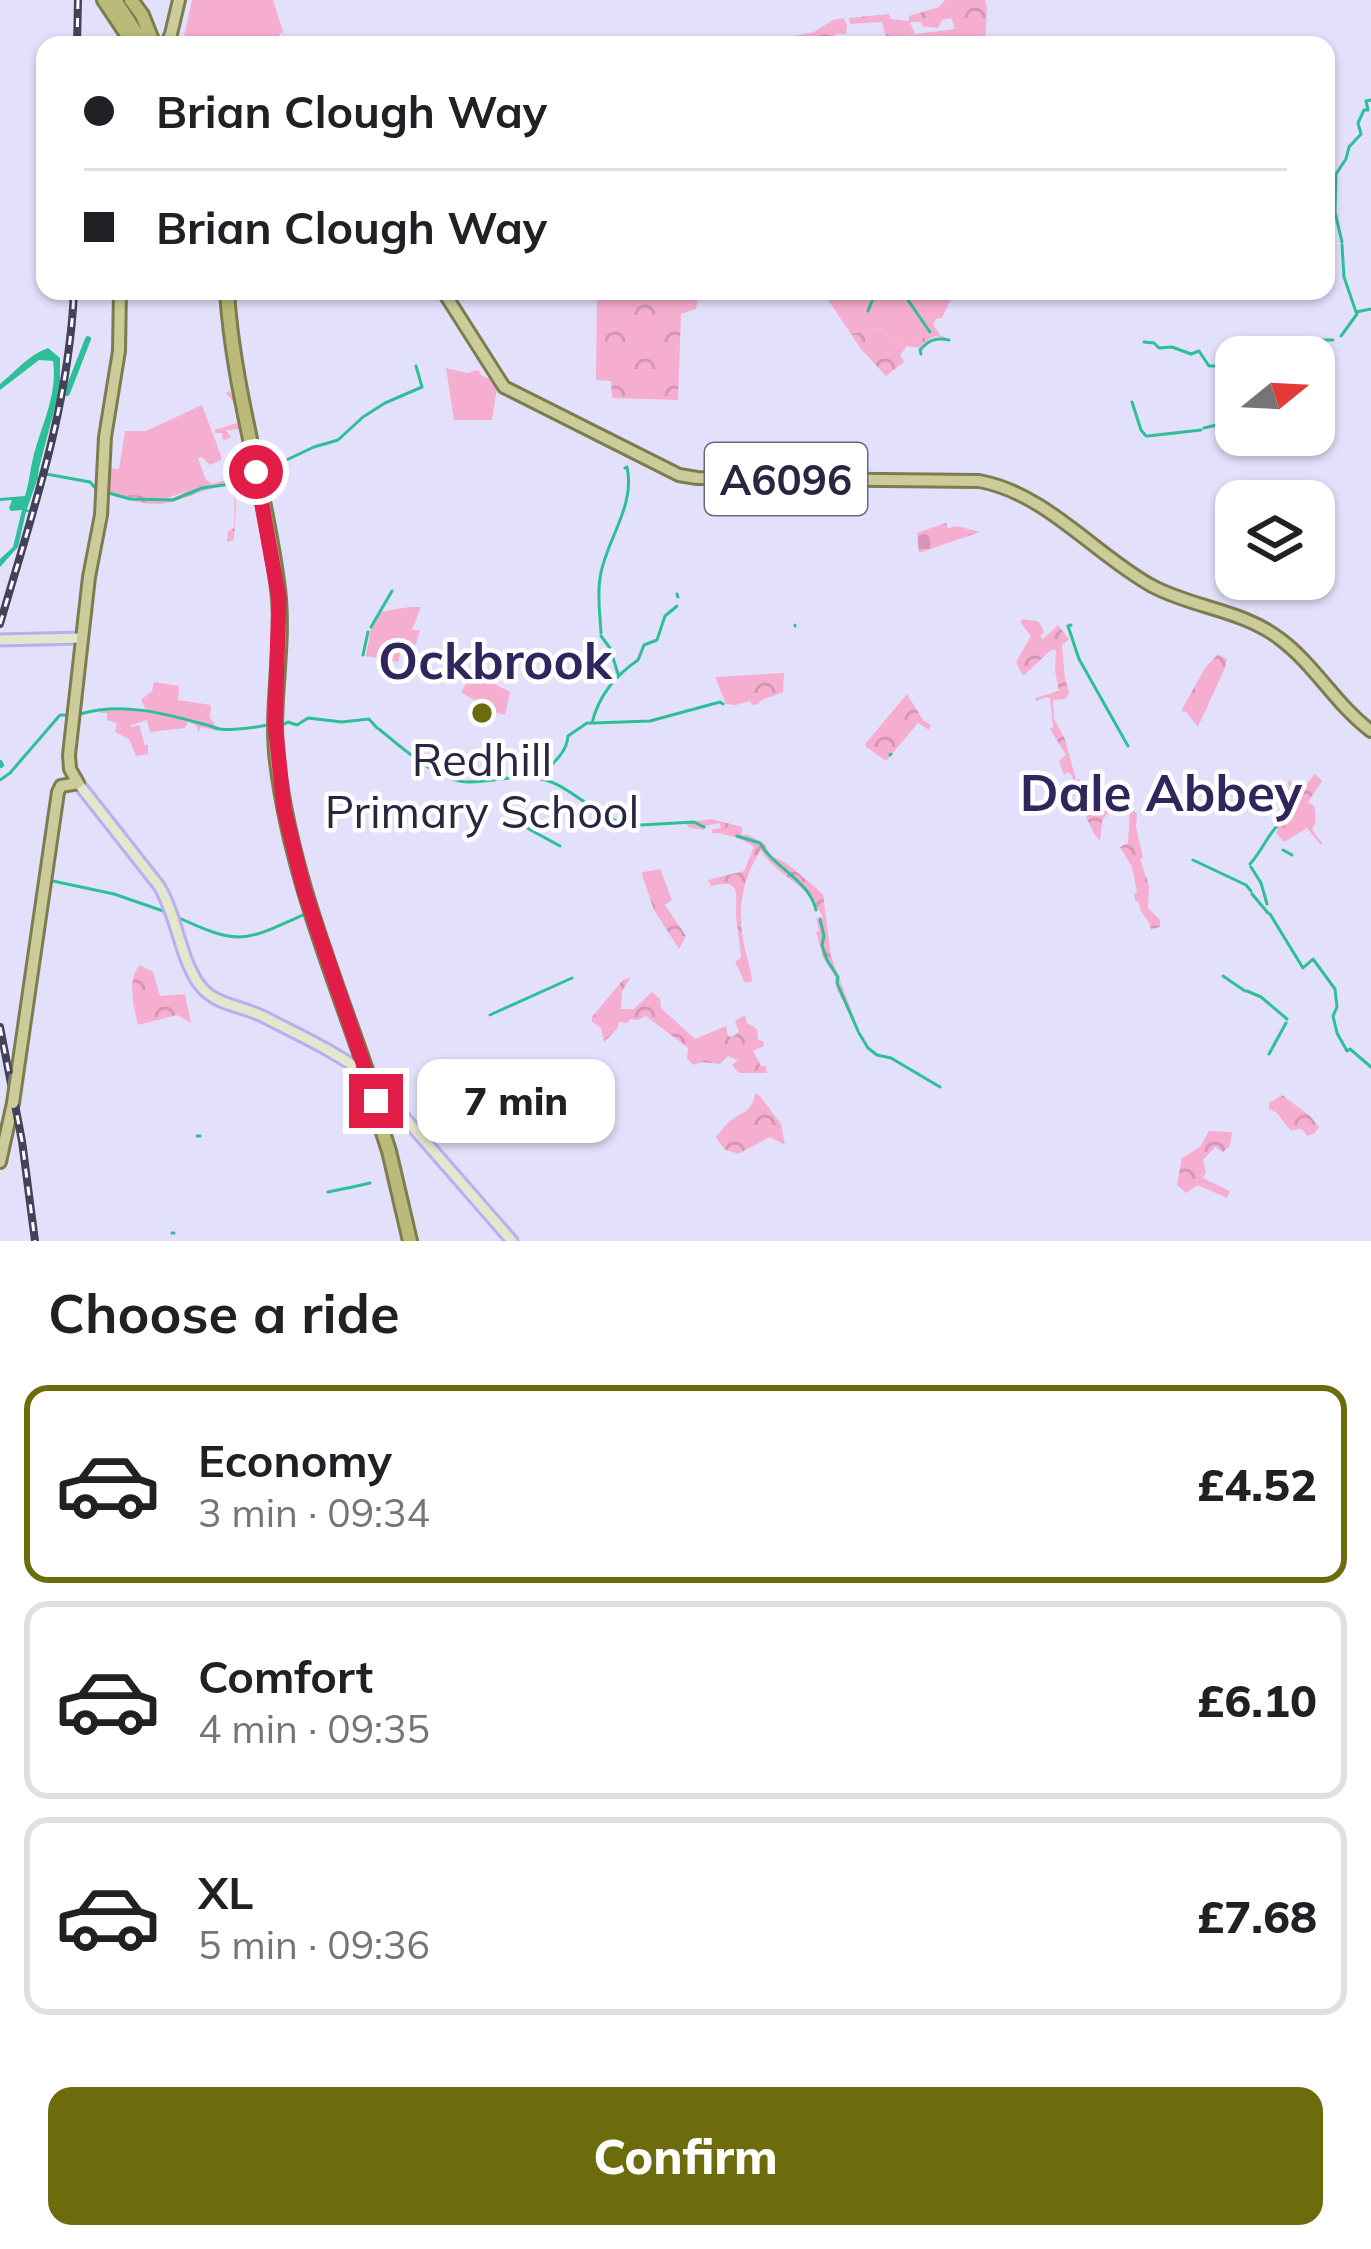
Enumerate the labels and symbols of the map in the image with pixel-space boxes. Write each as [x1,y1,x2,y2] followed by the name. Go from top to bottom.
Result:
[1215,336,1335,456] north arrow
[705,443,867,515] road number: A6096
[229,445,283,499] route start
[378,628,614,692] district label: Ockbrook
[469,700,495,726] marker: Redhill Primary School
[325,731,639,839] place label: Redhill Primary School
[1020,760,1303,824] district label: Dale Abbey
[418,1059,616,1143] callout: 7 min
[349,1074,403,1128] route end

